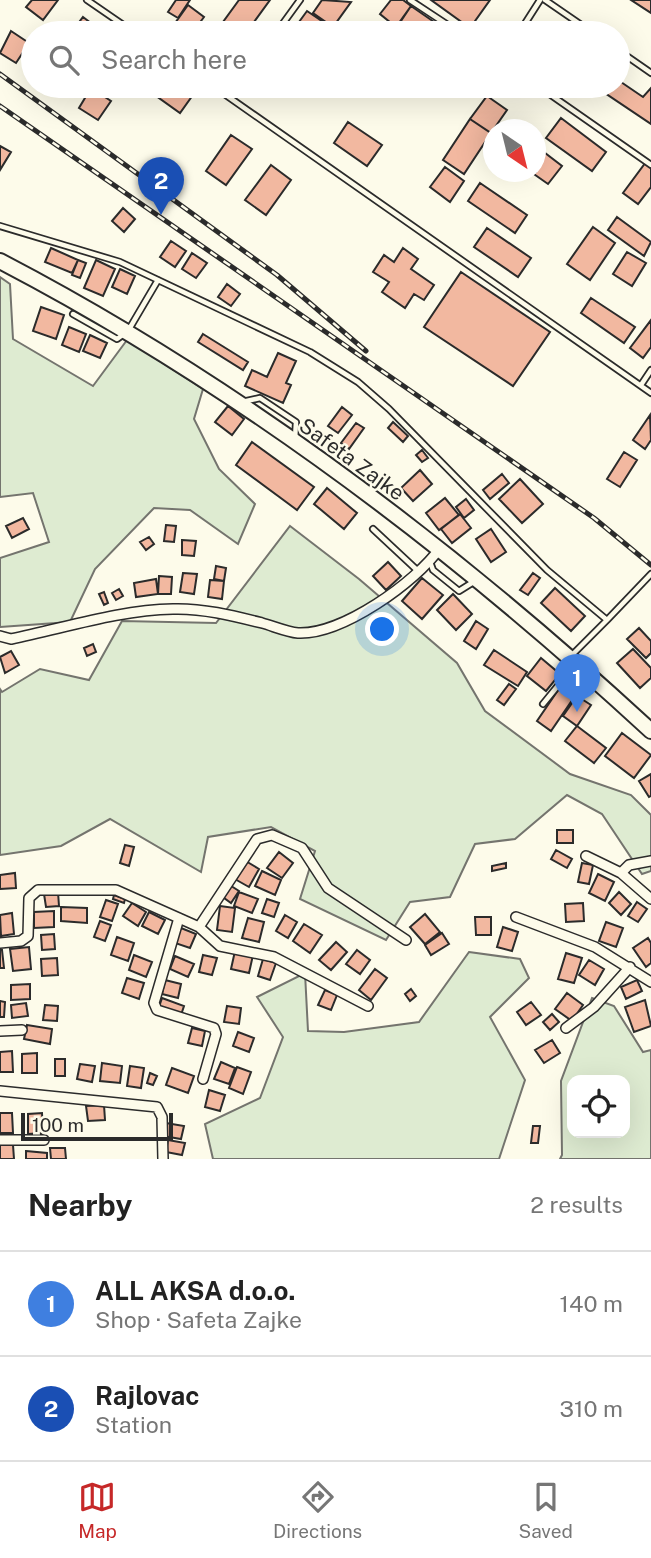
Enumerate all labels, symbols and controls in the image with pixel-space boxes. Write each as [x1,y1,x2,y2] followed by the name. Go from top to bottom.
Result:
[21,21,630,98] search box
[45,41,83,79] icon: search
[101,44,247,75] text: Search here
[483,119,546,182] north arrow
[138,157,184,215] pin: 2
[295,413,409,505] street label: Safeta Zajke
[365,612,399,646] your location
[554,654,600,712] pin: 1
[567,1075,630,1138] map controls
[567,1075,630,1138] button: locate
[21,1110,173,1142] scale bar
[32,1114,84,1136] text: 100 m
[28,1187,132,1223] text: Nearby
[530,1191,623,1218] text: 2 results
[95,1275,295,1306] text: ALL AKSA d.o.o.
[46,1290,56,1317] text: 1
[560,1290,623,1317] text: 140 m
[95,1306,302,1333] text: Shop · Safeta Zajke
[95,1380,199,1411] text: Rajlovac
[44,1395,58,1422] text: 2
[560,1395,623,1422] text: 310 m
[95,1411,172,1438] text: Station
[78,1478,117,1542] tab: Map
[273,1478,362,1542] tab: Directions
[519,1478,573,1542] tab: Saved

